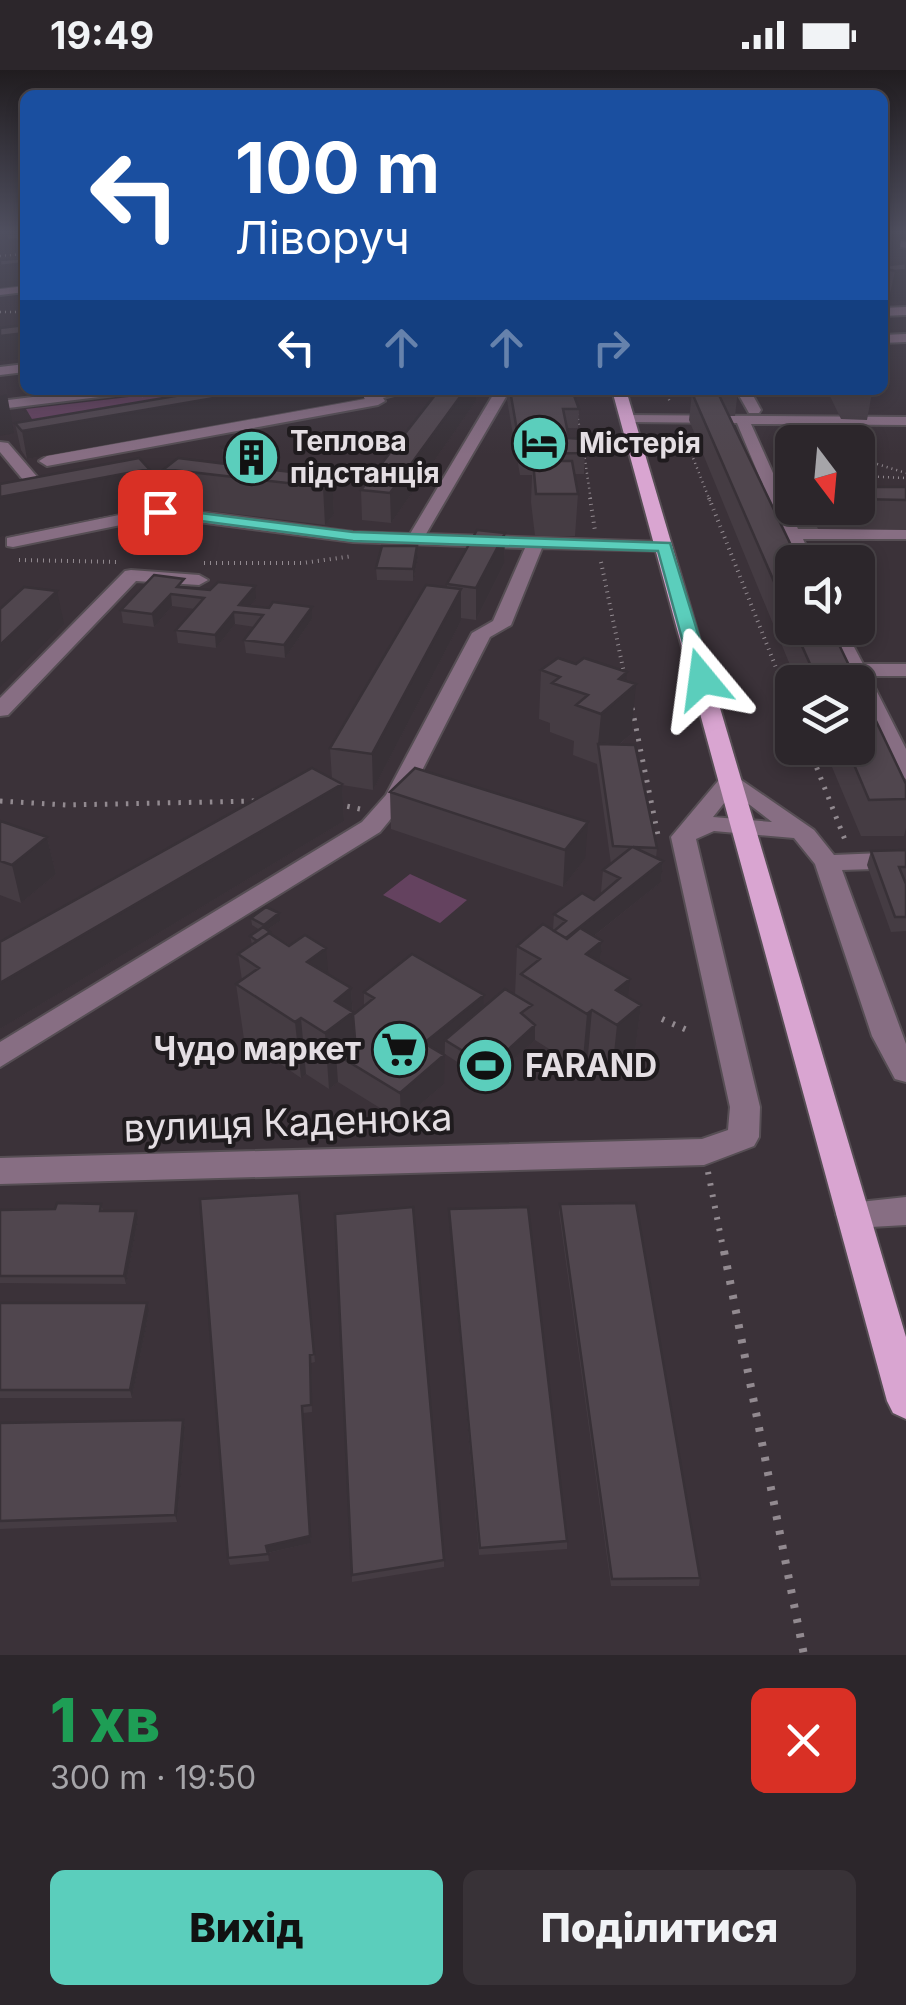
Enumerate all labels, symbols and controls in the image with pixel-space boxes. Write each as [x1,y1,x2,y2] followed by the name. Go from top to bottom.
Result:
[50,12,154,58] text: 19:49
[235,125,440,210] text: 100 m
[70,130,200,260] icon: left
[235,210,410,265] text: Ліворуч
[269,320,324,375] icon: left
[374,320,429,375] icon: ahead
[479,320,534,375] icon: ahead
[584,320,639,375] icon: right
[510,413,570,473] hotel icon: Містерія
[290,424,440,490] place label: Теплова підстанція
[775,425,875,525] north arrow
[775,425,875,765] map controls
[579,426,701,460] place label: Містерія
[221,427,281,487] building icon: Теплова підстанція
[118,470,203,555] pin
[133,485,188,540] icon: arrive
[775,545,875,645] button: sound
[650,627,754,731] position arrow
[775,665,875,765] button: layers
[370,1019,430,1079] supermarket icon: Чудо маркет
[154,1029,362,1068] place label: Чудо маркет
[456,1036,516,1096] sports icon: FARAND
[525,1046,657,1085] place label: FARAND
[123,1093,453,1151] street label: вулиця Каденюка
[50,1684,160,1756] text: 1 хв
[751,1688,856,1793] button: close
[50,1758,256,1797] text: 300 m · 19:50
[50,1870,443,1985] button: Вихід
[463,1870,856,1985] button: Поділитися

